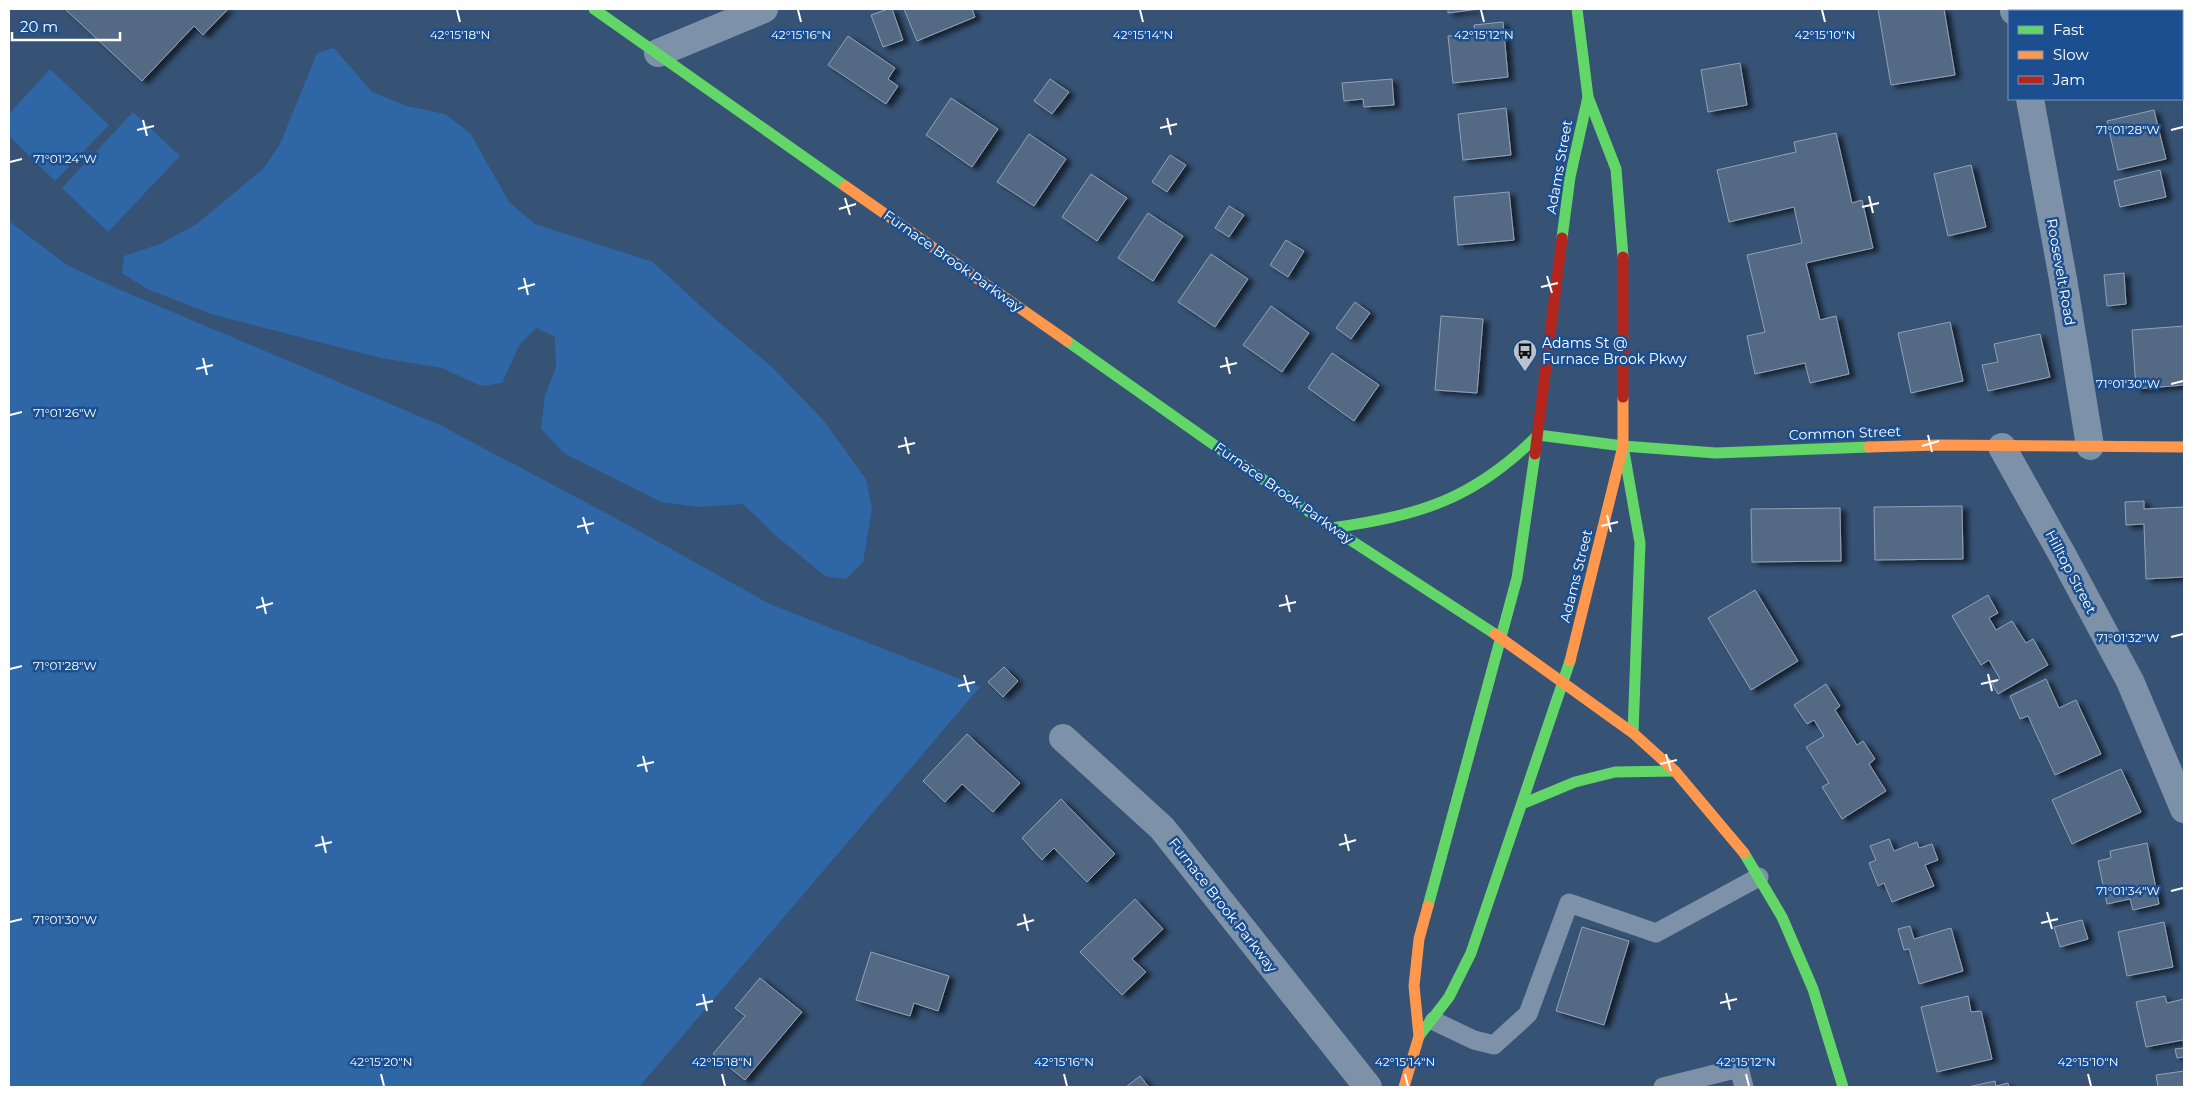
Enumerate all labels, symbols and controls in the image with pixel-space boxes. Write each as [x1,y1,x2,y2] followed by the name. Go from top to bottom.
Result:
[12,10,120,42] scale bar
[2008,10,2183,100] legend
[20,17,58,36] text: 20 m
[2053,20,2084,39] text: Fast
[430,27,490,42] text: 42°15'18"N
[771,27,831,42] text: 42°15'16"N
[1113,27,1173,42] text: 42°15'14"N
[1454,27,1514,42] text: 42°15'12"N
[1795,27,1855,42] text: 42°15'10"N
[2053,45,2089,64] text: Slow
[2052,70,2085,89] text: Jam
[1542,118,1576,216] street label: Adams Street
[2096,122,2160,137] text: 71°01'28"W
[33,151,97,166] text: 71°01'24"W
[880,206,1026,316] street label: Furnace Brook Parkway
[2043,217,2079,327] street label: Roosevelt Road
[1542,334,1687,368] place label: Adams St @ Furnace Brook Pkwy
[1512,338,1538,372] bus stop icon: Adams St @ Furnace Brook Pkwy
[2096,376,2160,391] text: 71°01'30"W
[33,405,97,420] text: 71°01'26"W
[1789,422,1902,444] street label: Common Street
[1211,438,1357,548] street label: Furnace Brook Parkway
[1556,527,1596,624] street label: Adams Street
[2041,527,2101,617] street label: Hilltop Street
[2097,630,2159,645] text: 71°01'32"W
[33,658,97,673] text: 71°01'28"W
[1165,834,1281,976] street label: Furnace Brook Parkway
[2096,883,2160,898] text: 71°01'34"W
[33,912,97,927] text: 71°01'30"W
[349,1054,413,1069] text: 42°15'20"N
[692,1054,752,1069] text: 42°15'18"N
[1034,1054,1094,1069] text: 42°15'16"N
[1375,1054,1435,1069] text: 42°15'14"N
[1716,1054,1776,1069] text: 42°15'12"N
[2058,1054,2118,1069] text: 42°15'10"N

